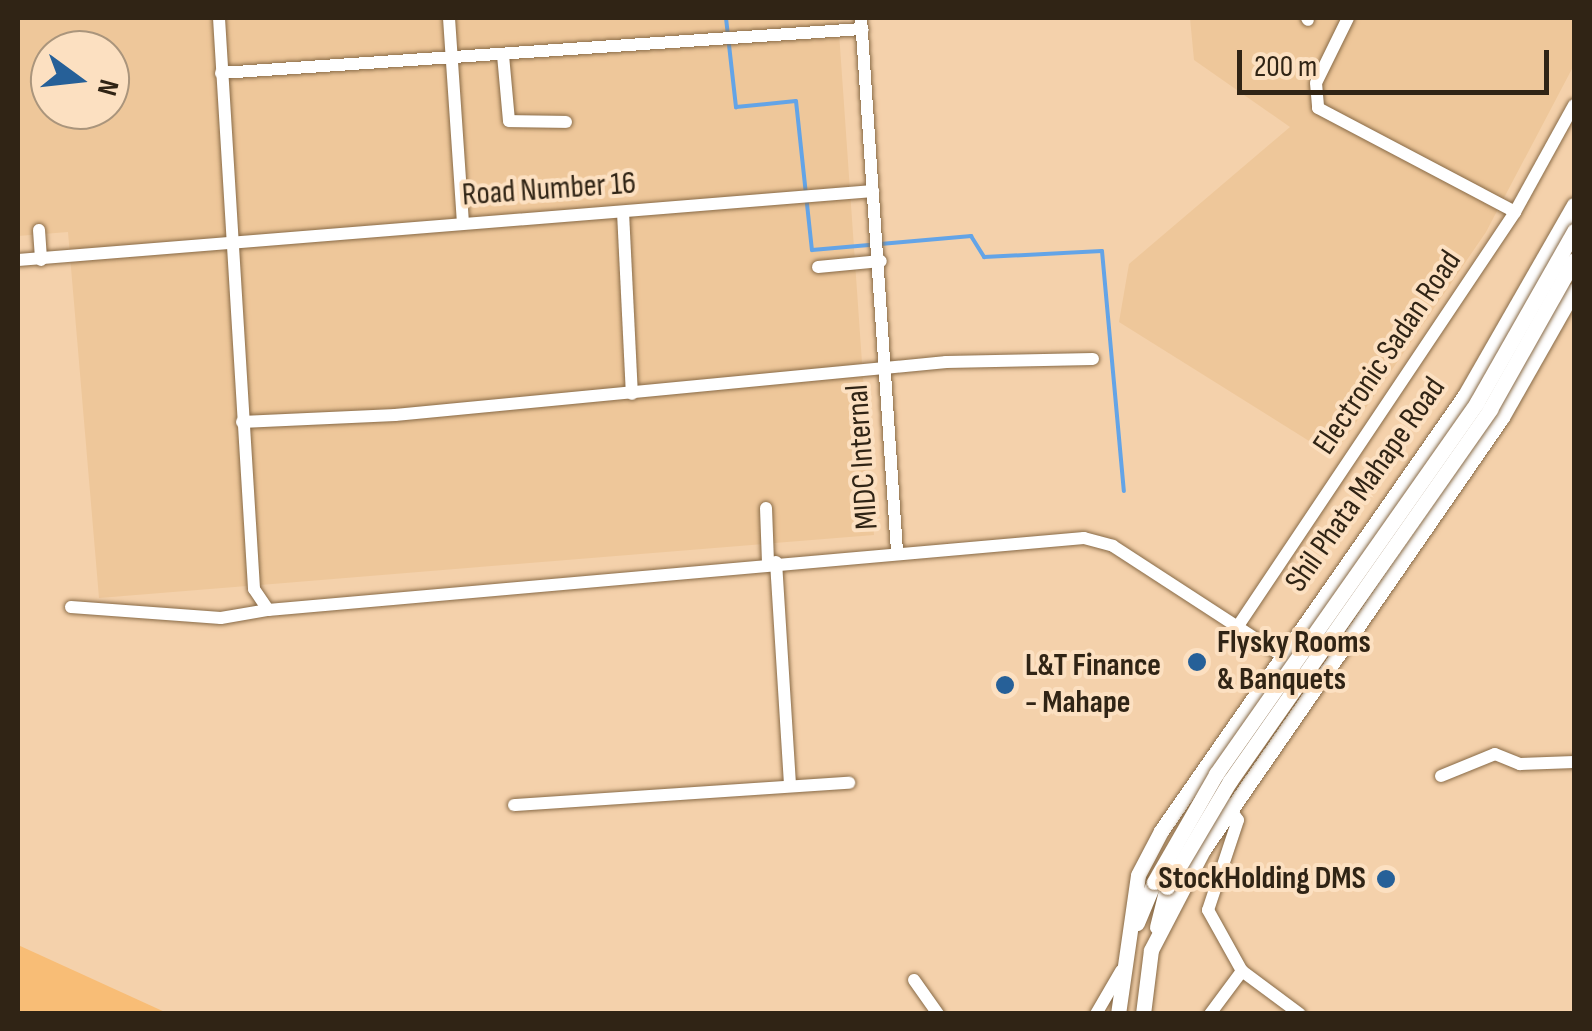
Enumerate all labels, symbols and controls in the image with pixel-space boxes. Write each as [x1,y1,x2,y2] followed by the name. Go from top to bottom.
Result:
[30,30,130,130] north arrow
[1242,30,1554,92] scale bar
[1254,49,1317,85] text: 200 m
[90,76,125,99] text: N
[461,165,637,215] street label: Road Number 16
[1306,244,1470,462] street label: Electronic Sadan Road
[1278,370,1454,600] street label: Shil Phata Mahape Road
[839,383,887,531] street label: MIDC Internal
[1217,625,1371,700] place label: Flysky Rooms & Banquets
[1025,648,1161,723] place label: L&T Finance - Mahape
[1186,651,1208,673] marker: Flysky Rooms & Banquets
[994,674,1016,696] marker: L&T Finance - Mahape
[1158,860,1366,898] place label: StockHolding DMS
[1375,868,1397,890] marker: StockHolding DMS

